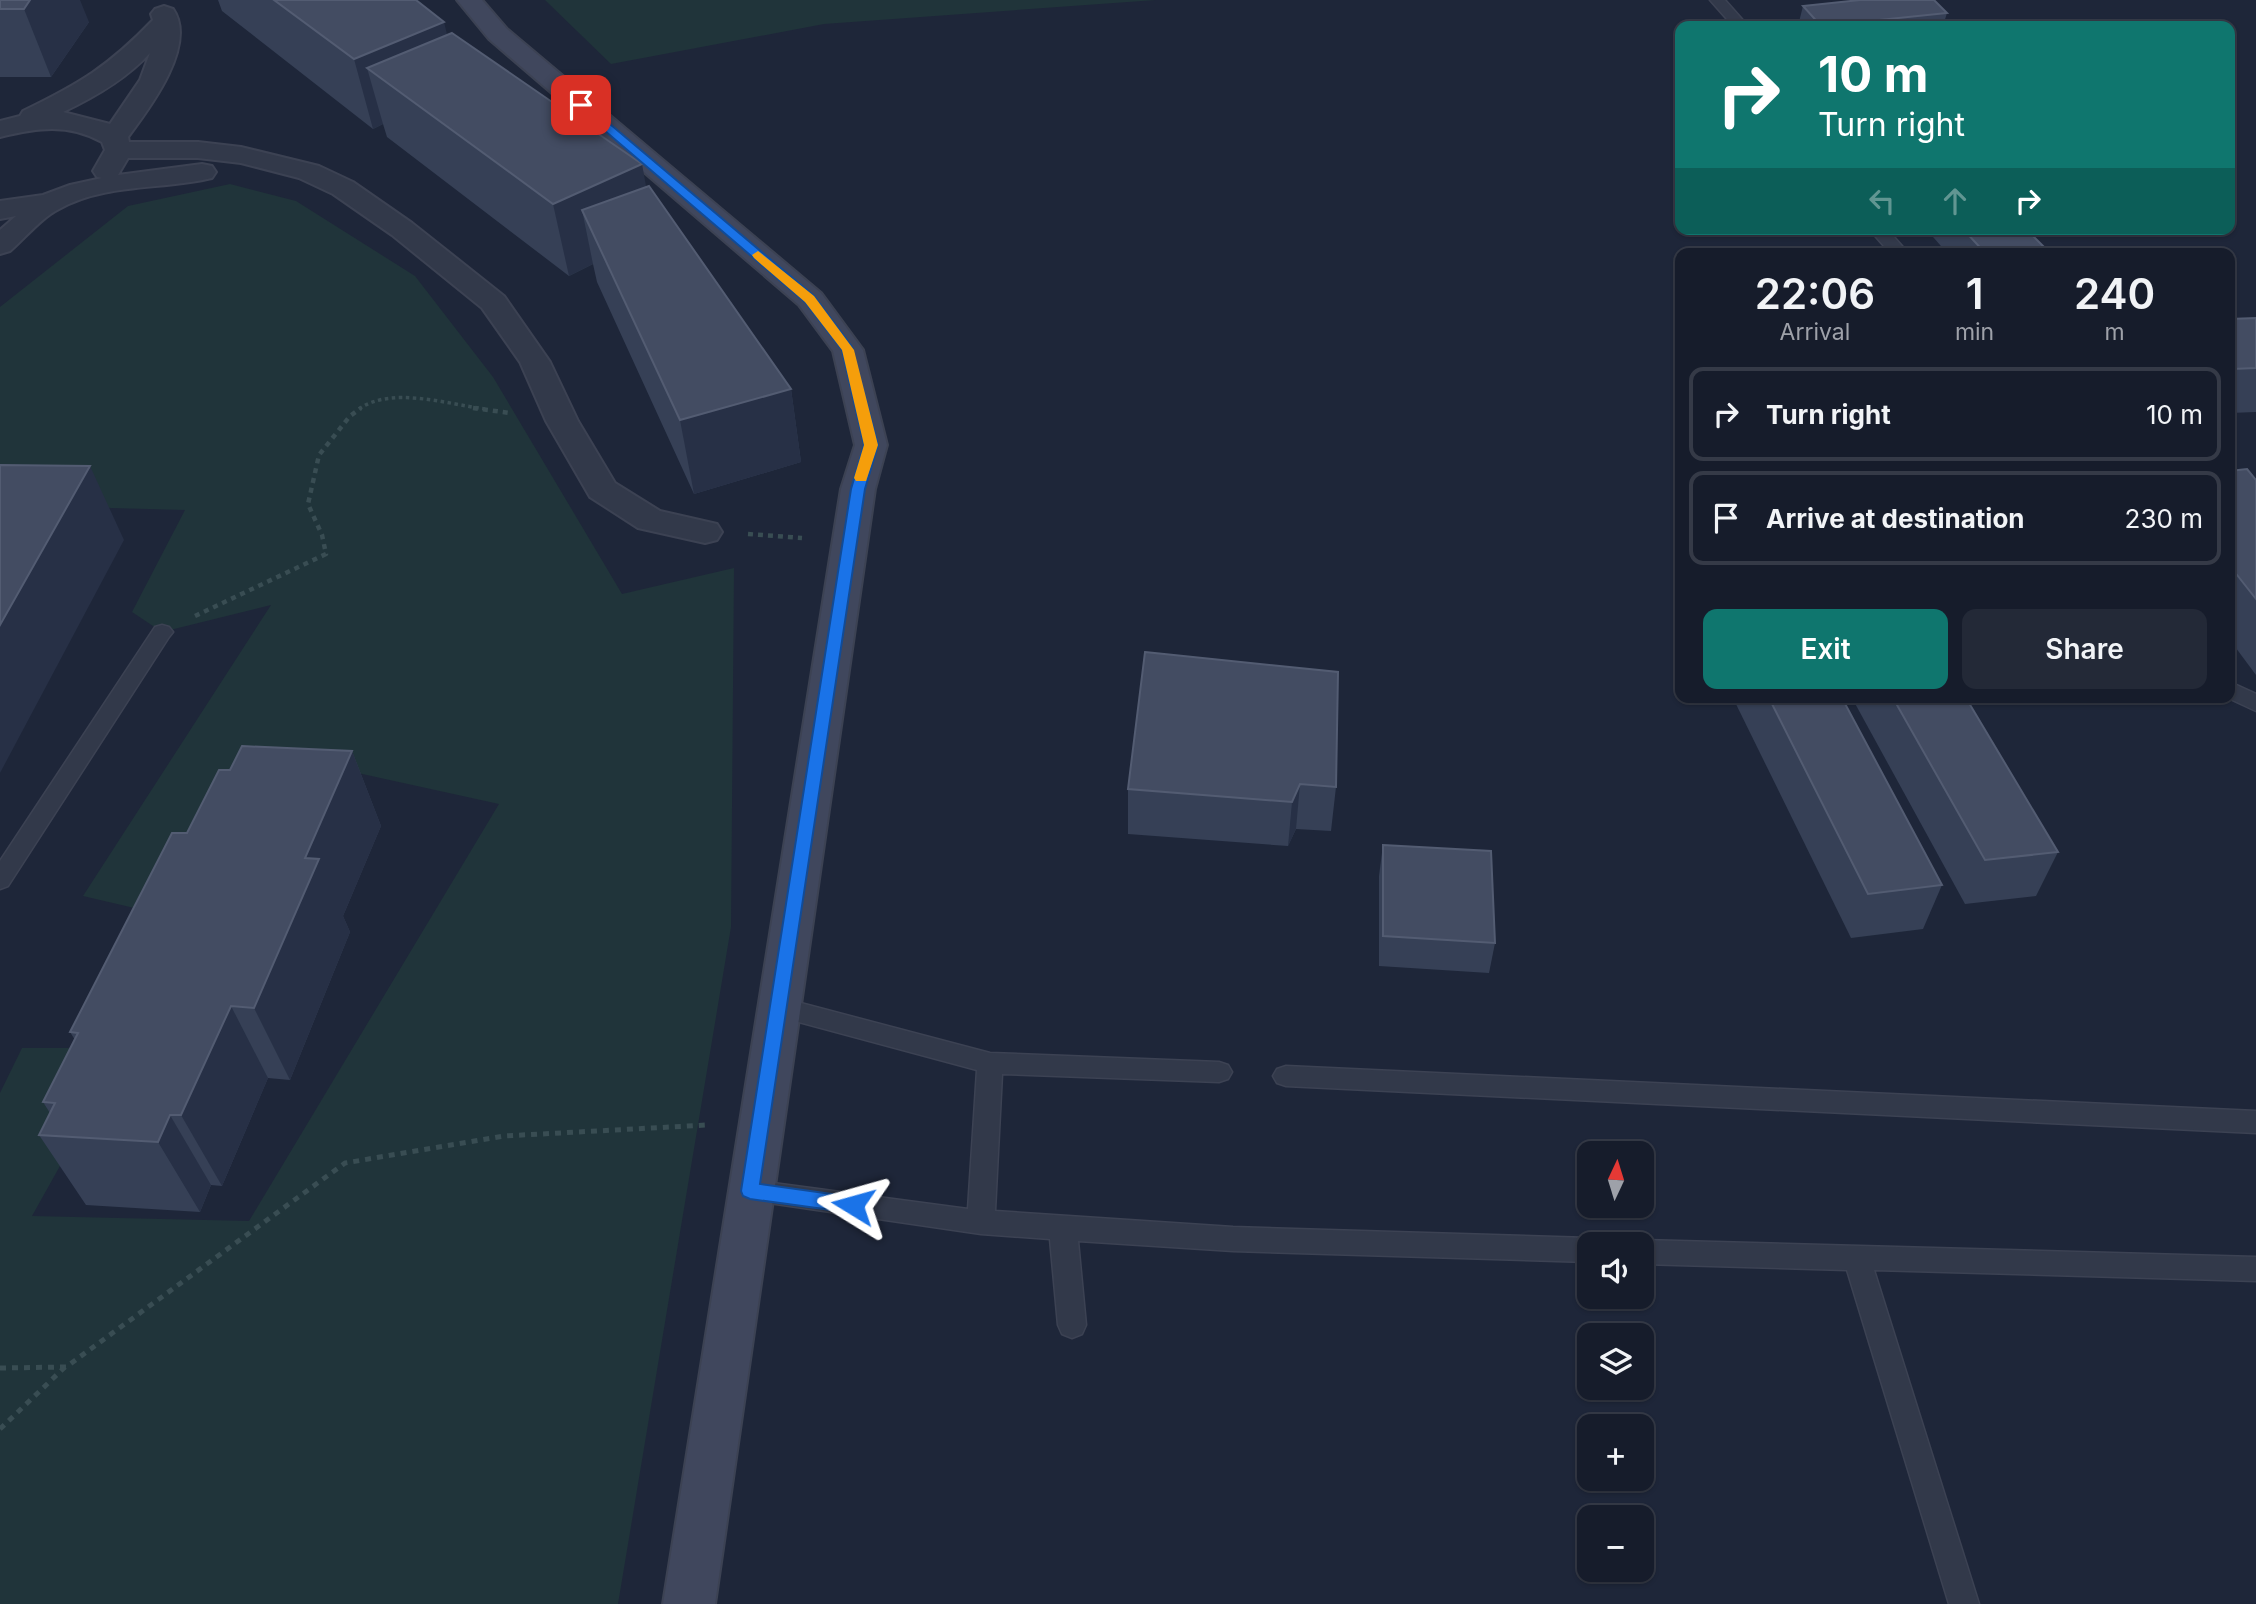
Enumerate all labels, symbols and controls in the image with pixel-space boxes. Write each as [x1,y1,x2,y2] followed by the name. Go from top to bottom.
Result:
[1818,45,1929,104] text: 10 m
[1703,49,1794,140] icon: right
[551,75,611,135] pin
[562,86,600,124] icon: arrive
[1818,105,1965,144] text: Turn right
[1863,182,1901,220] icon: left
[1936,182,1974,220] icon: ahead
[2009,182,2047,220] icon: right
[1755,268,1875,319] text: 22:06
[1966,268,1983,319] text: 1
[2074,268,2155,319] text: 240
[1780,318,1850,346] text: Arrival
[1955,318,1994,346] text: min
[2104,318,2125,346] text: m
[1707,395,1745,433] icon: right
[1766,399,1891,430] text: Turn right
[2146,399,2203,430] text: 10 m
[1707,499,1745,537] icon: arrive
[1766,503,2025,534] text: Arrive at destination
[2125,503,2203,534] text: 230 m
[1703,609,1948,689] button: Exit
[1962,609,2207,689] button: Share
[1577,1141,1654,1218] north arrow
[1577,1141,1654,1582] map controls
[816,1168,890,1242] position arrow
[1577,1232,1654,1309] button: sound
[1577,1323,1654,1400] button: layers
[1577,1414,1654,1491] button: +
[1577,1505,1654,1582] button: −

